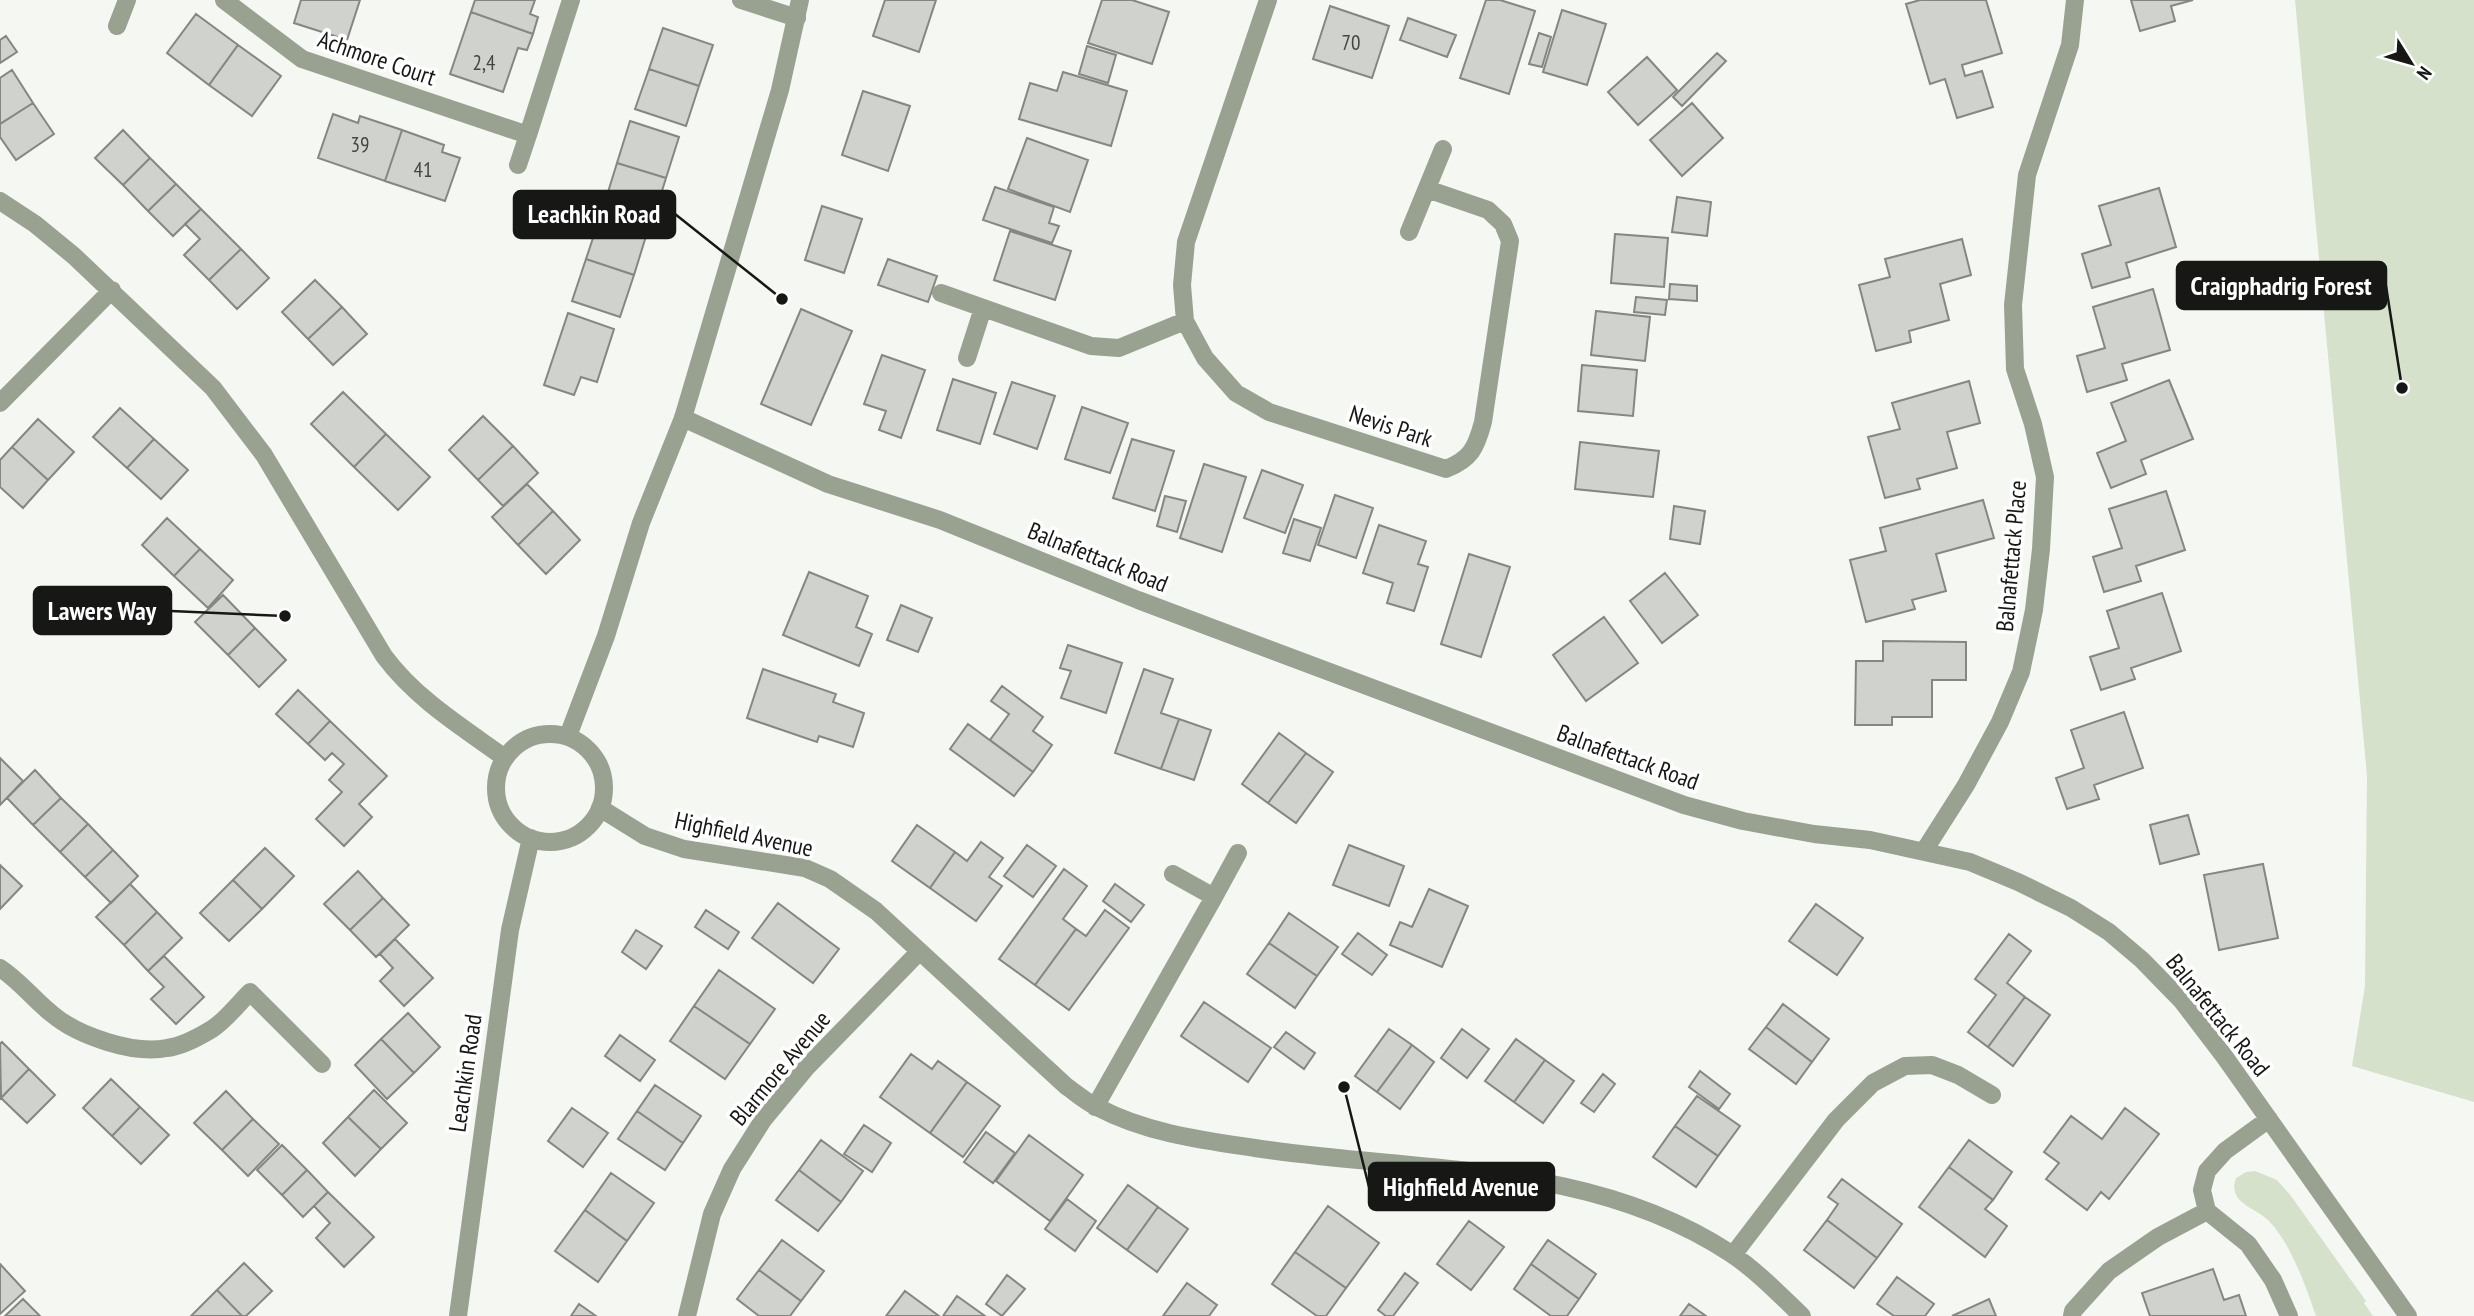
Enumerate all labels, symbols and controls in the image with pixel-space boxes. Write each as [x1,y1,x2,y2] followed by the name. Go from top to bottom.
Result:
[314,23,440,93] street label: Achmore Court
[2376,28,2446,98] north arrow
[1342,29,1360,56] house number: 70
[473,49,496,76] house number: 2,4
[2412,62,2437,85] text: N
[351,131,369,158] house number: 39
[414,156,432,183] house number: 41
[514,191,675,238] callout: Leachkin Road
[528,197,660,230] text: Leachkin Road
[2177,262,2386,309] callout: Craigphadrig Forest
[2190,269,2372,302] text: Craigphadrig Forest
[1345,398,1437,454] street label: Nevis Park
[1989,479,2033,633] street label: Balnafettack Place
[1023,515,1173,599] street label: Balnafettack Road
[34,587,171,634] callout: Lawers Way
[48,594,157,627] text: Lawers Way
[1553,717,1703,797] street label: Balnafettack Road
[672,804,816,864] street label: Highfield Avenue
[2159,947,2277,1083] street label: Balnafettack Road
[723,1004,837,1132] street label: Blarmore Avenue
[441,1012,489,1134] street label: Leachkin Road
[1369,1163,1554,1210] callout: Highfield Avenue
[1383,1170,1539,1203] text: Highfield Avenue

